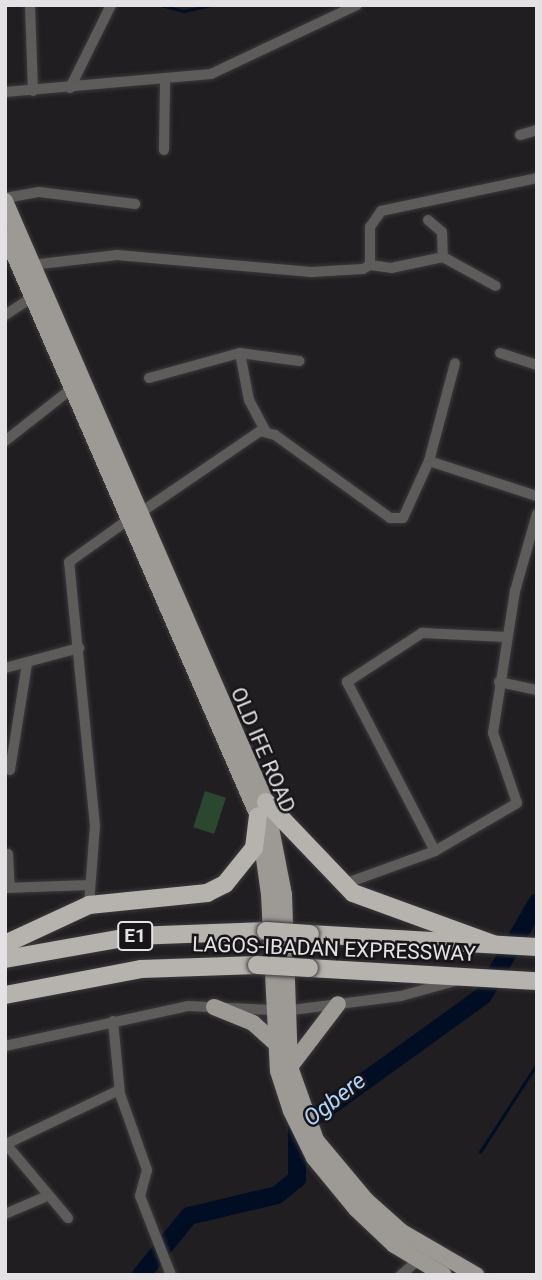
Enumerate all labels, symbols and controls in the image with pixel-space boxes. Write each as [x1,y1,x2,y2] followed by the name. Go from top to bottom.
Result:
[225,683,301,817] street label: OLD IFE ROAD
[116,920,154,952] road number: E1
[192,931,476,967] street label: LAGOS-IBADAN EXPRESSWAY
[298,1067,372,1133] water label: Ogbere

